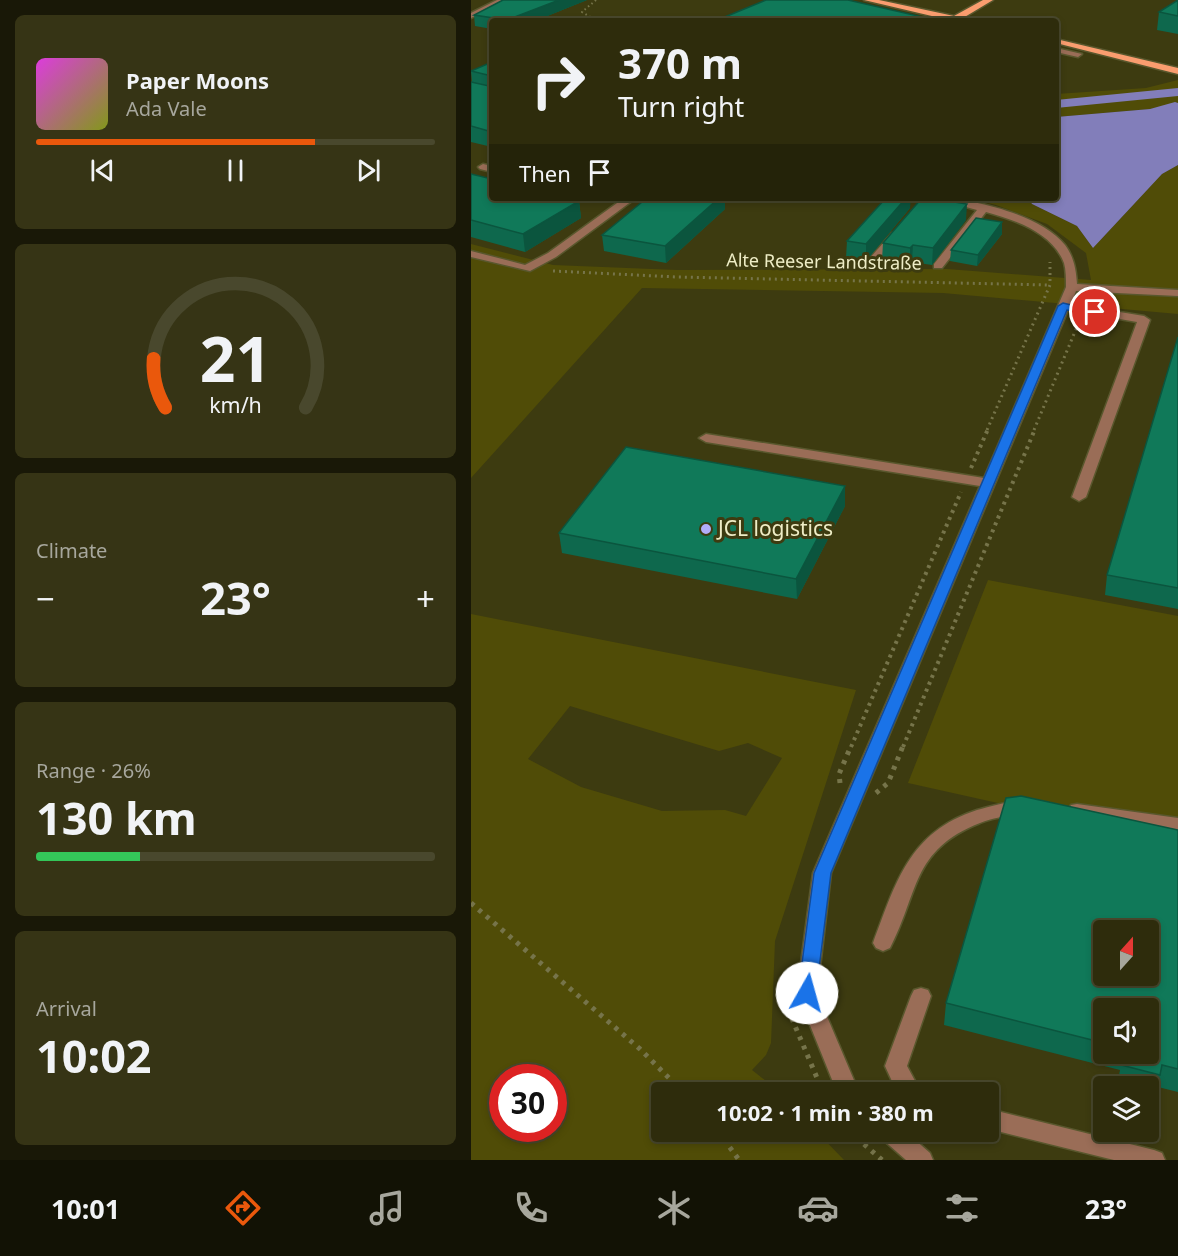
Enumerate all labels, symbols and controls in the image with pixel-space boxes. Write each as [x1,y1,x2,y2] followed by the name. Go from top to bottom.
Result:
[618,34,742,91] text: 370 m
[519,42,597,120] icon: right
[126,65,269,95] text: Paper Moons
[618,88,744,125] text: Turn right
[126,95,207,122] text: Ada Vale
[86,154,119,187] icon: previous
[219,154,252,187] icon: pause
[352,154,385,187] icon: next
[583,156,616,189] icon: arrive
[519,158,571,188] text: Then
[726,247,922,275] street label: Alte Reeser Landstraße
[1069,286,1120,337] pin
[1078,295,1111,328] icon: arrive
[200,315,271,400] text: 21
[209,390,262,419] text: km/h
[716,514,833,542] place label: JCL logistics
[699,522,713,536] marker: JCL logistics
[36,537,107,564] text: Climate
[200,567,271,628] text: 23°
[36,576,55,621] text: −
[416,576,435,621] text: +
[36,757,151,784] text: Range · 26%
[36,787,197,848] text: 130 km
[1093,920,1159,986] north arrow
[1093,920,1159,1142] map controls
[775,961,839,1025] position arrow
[36,995,97,1022] text: Arrival
[1093,998,1159,1064] button: sound
[36,1025,152,1086] text: 10:02
[489,1064,567,1142] speed limit sign: 30
[1093,1076,1159,1142] button: layers
[716,1097,934,1127] text: 10:02 · 1 min · 380 m
[222,1187,264,1229] icon: directions
[366,1187,408,1229] icon: music
[510,1187,552,1229] icon: phone
[653,1187,695,1229] icon: climate
[797,1187,839,1229] icon: car
[941,1187,983,1229] icon: filters
[51,1190,120,1227] text: 10:01
[1085,1190,1127,1227] text: 23°

